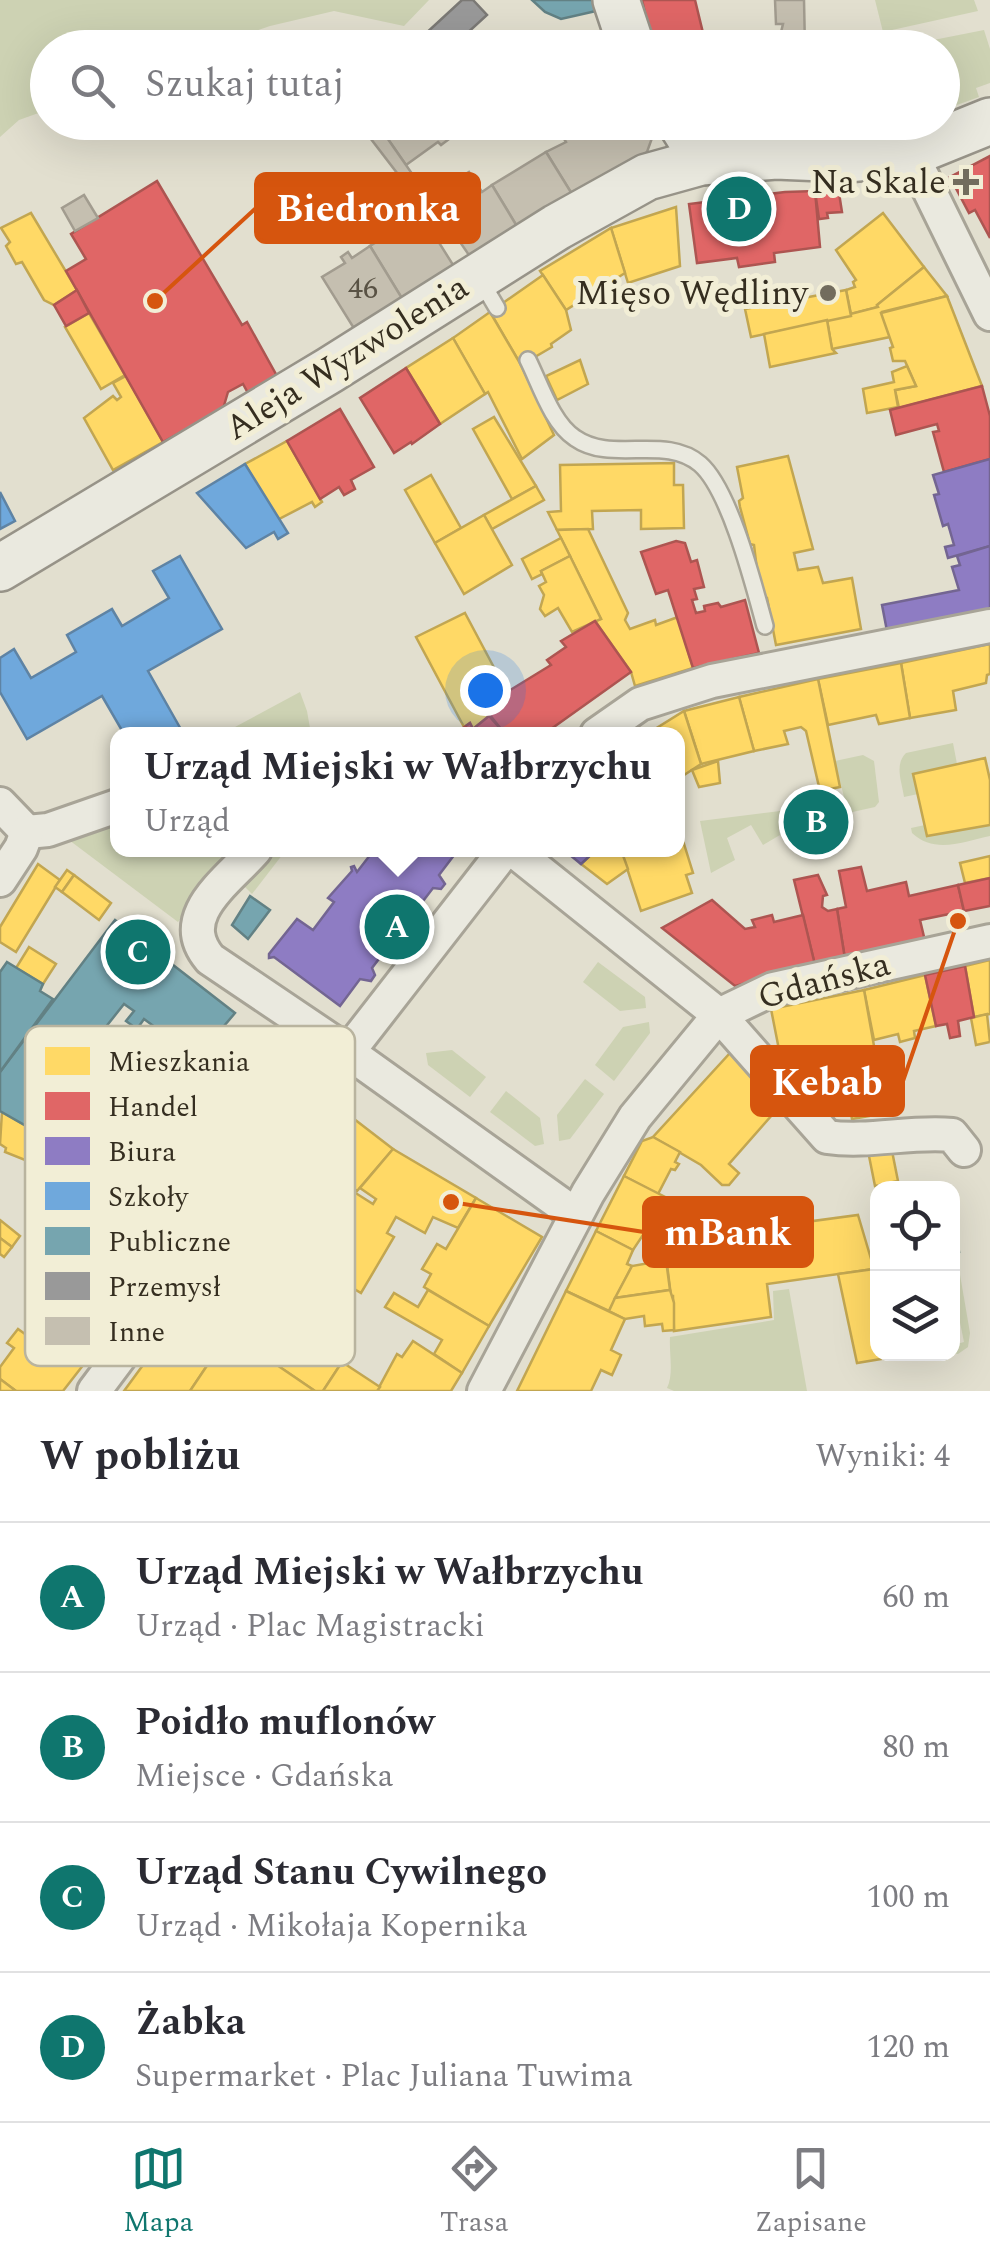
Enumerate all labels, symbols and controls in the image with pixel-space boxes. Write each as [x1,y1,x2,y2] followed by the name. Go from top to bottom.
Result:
[30,30,960,140] search box
[145,56,345,114] text: Szukaj tutaj
[65,58,120,113] icon: search
[811,156,946,209] place label: Na Skale
[955,171,977,193] marker: Na Skale
[706,172,772,246] pin: D
[256,174,479,242] callout: Biedronka
[276,181,460,239] text: Biedronka
[215,262,479,454] street label: Aleja Wyzwolenia
[348,266,378,312] house number: 46
[576,267,809,320] place label: Mięso Wędliny
[817,282,839,304] marker: Mięso Wędliny
[460,665,511,716] your location
[110,727,685,857] popup
[143,739,652,797] text: Urząd Miejski w Wałbrzychu
[784,784,848,860] pin: B
[143,797,230,846] text: Urząd
[364,890,430,964] pin: A
[106,914,170,990] pin: C
[752,938,896,1024] street label: Gdańska
[25,1026,355,1366] legend
[108,1041,250,1084] text: Mieszkania
[752,1047,903,1115] callout: Kebab
[771,1055,883,1113] text: Kebab
[108,1086,198,1129] text: Handel
[108,1131,176,1174] text: Biura
[108,1176,190,1219] text: Szkoły
[870,1181,960,1361] map controls
[870,1181,960,1271] button: locate
[644,1198,812,1266] callout: mBank
[664,1205,792,1263] text: mBank
[108,1221,231,1264] text: Publiczne
[108,1266,221,1309] text: Przemysł
[870,1271,960,1361] button: layers
[108,1311,165,1354] text: Inne
[40,1425,240,1488] text: W pobliżu
[816,1432,950,1481] text: Wyniki: 4
[135,1544,643,1602] text: Urząd Miejski w Wałbrzychu
[60,1573,85,1622] text: A
[882,1573,950,1622] text: 60 m
[135,1602,485,1651] text: Urząd · Plac Magistracki
[135,1694,435,1752] text: Poidło muflonów
[61,1723,84,1772] text: B
[882,1723,950,1772] text: 80 m
[135,1752,393,1801] text: Miejsce · Gdańska
[135,1844,547,1902] text: Urząd Stanu Cywilnego
[61,1873,84,1922] text: C
[866,1873,950,1922] text: 100 m
[135,1902,528,1951] text: Urząd · Mikołaja Kopernika
[135,1994,246,2052] text: Żabka
[60,2023,85,2072] text: D
[866,2023,950,2072] text: 120 m
[135,2052,633,2101] text: Supermarket · Plac Juliana Tuwima
[123,2141,193,2244] tab: Mapa
[440,2141,509,2244] tab: Trasa
[755,2141,867,2244] tab: Zapisane

